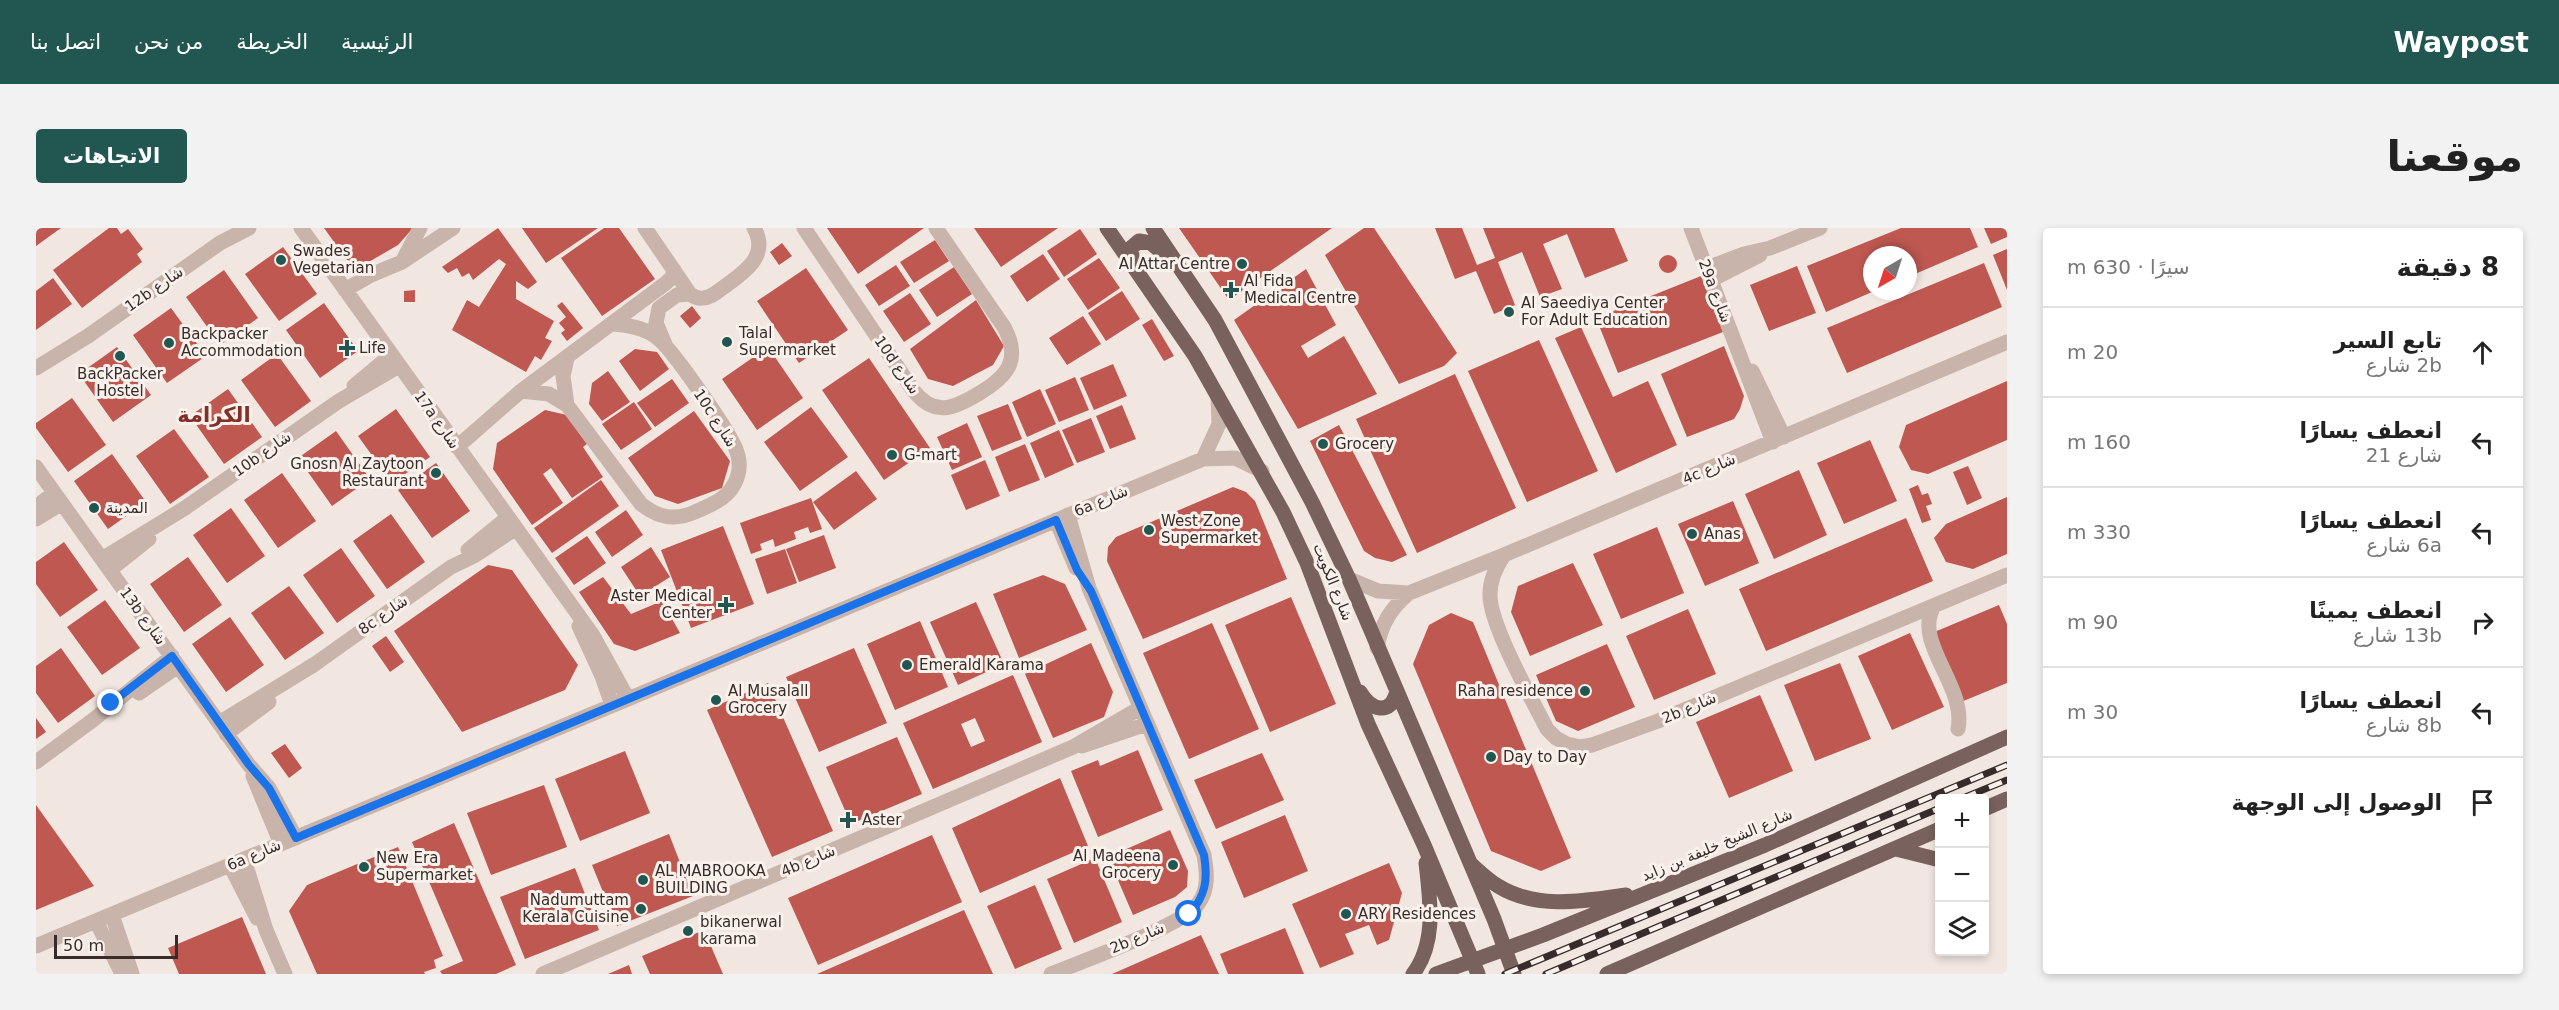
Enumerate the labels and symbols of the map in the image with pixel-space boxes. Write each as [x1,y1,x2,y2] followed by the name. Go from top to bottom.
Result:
[293,242,374,277] place label: Swades Vegetarian
[1863,246,1917,300] north arrow
[274,253,288,267] marker: Swades Vegetarian
[1119,255,1230,273] place label: Al Attar Centre
[1235,257,1249,271] marker: Al Attar Centre
[1695,257,1735,325] street label: 29a شارع
[122,262,186,316] street label: 12b شارع
[1244,272,1356,307] place label: Al Fida Medical Centre
[1222,281,1240,299] marker: Al Fida Medical Centre
[1521,294,1668,329] place label: Al Saeediya Center For Adult Education
[1502,305,1516,319] marker: Al Saeediya Center For Adult Education
[738,324,836,359] place label: Talal Supermarket
[181,325,303,360] place label: Backpacker Accommodation
[870,333,924,397] street label: 10d شارع
[720,335,734,349] marker: Talal Supermarket
[162,336,176,350] marker: Backpacker Accommodation
[359,339,386,357] place label: Life
[340,341,354,355] marker: Life
[113,349,127,363] marker: BackPacker Hostel
[77,365,164,400] place label: BackPacker Hostel
[690,386,740,450] street label: 10c شارع
[411,388,463,452] street label: 17a شارع
[177,403,251,427] district label: الكرامة
[230,427,294,481] street label: 10b شارع
[1335,435,1394,453] place label: Grocery
[1316,437,1330,451] marker: Grocery
[904,446,957,464] place label: G-mart
[885,448,899,462] marker: G-mart
[1680,450,1738,488] street label: 4c شارع
[290,455,424,490] place label: Gnosn Al Zaytoon Restaurant
[429,466,443,480] marker: Gnosn Al Zaytoon Restaurant
[1071,482,1131,520] street label: 6a شارع
[106,499,148,517] place label: المدينة
[87,501,101,515] marker: المدينة
[1161,512,1258,547] place label: West Zone Supermarket
[1142,523,1156,537] marker: West Zone Supermarket
[1704,525,1741,543] place label: Anas
[1685,527,1699,541] marker: Anas
[1309,541,1357,623] street label: شارع الكويت
[116,584,170,648] street label: 13b شارع
[610,587,713,622] place label: Aster Medical Center
[355,592,411,638] street label: 8c شارع
[717,596,735,614] marker: Aster Medical Center
[919,656,1044,674] place label: Emerald Karama
[900,658,914,672] marker: Emerald Karama
[728,682,808,717] place label: Al Musalall Grocery
[1457,682,1573,700] place label: Raha residence
[1578,684,1592,698] marker: Raha residence
[97,689,123,715] route end
[1659,689,1719,727] street label: 2b شارع
[709,693,723,707] marker: Al Musalall Grocery
[1503,748,1587,766] place label: Day to Day
[1484,750,1498,764] marker: Day to Day
[1639,805,1795,885] street label: شارع الشيخ خليفة بن زايد
[839,811,857,829] marker: Aster
[862,811,902,829] place label: Aster
[224,836,284,874] street label: 6a شارع
[778,842,838,880] street label: 4b شارع
[1073,847,1161,882] place label: Al Madeena Grocery
[376,849,473,884] place label: New Era Supermarket
[1166,858,1180,872] marker: Al Madeena Grocery
[357,860,371,874] marker: New Era Supermarket
[655,862,766,897] place label: AL MABROOKA BUILDING
[636,873,650,887] marker: AL MABROOKA BUILDING
[522,891,629,926] place label: Nadumuttam Kerala Cuisine
[1175,900,1201,926] route start
[634,902,648,916] marker: Nadumuttam Kerala Cuisine
[1358,905,1476,923] place label: ARY Residences
[1339,907,1353,921] marker: ARY Residences
[700,913,782,948] place label: bikanerwal karama
[1107,919,1167,957] street label: 2b شارع
[681,924,695,938] marker: bikanerwal karama
[54,932,178,960] scale bar

